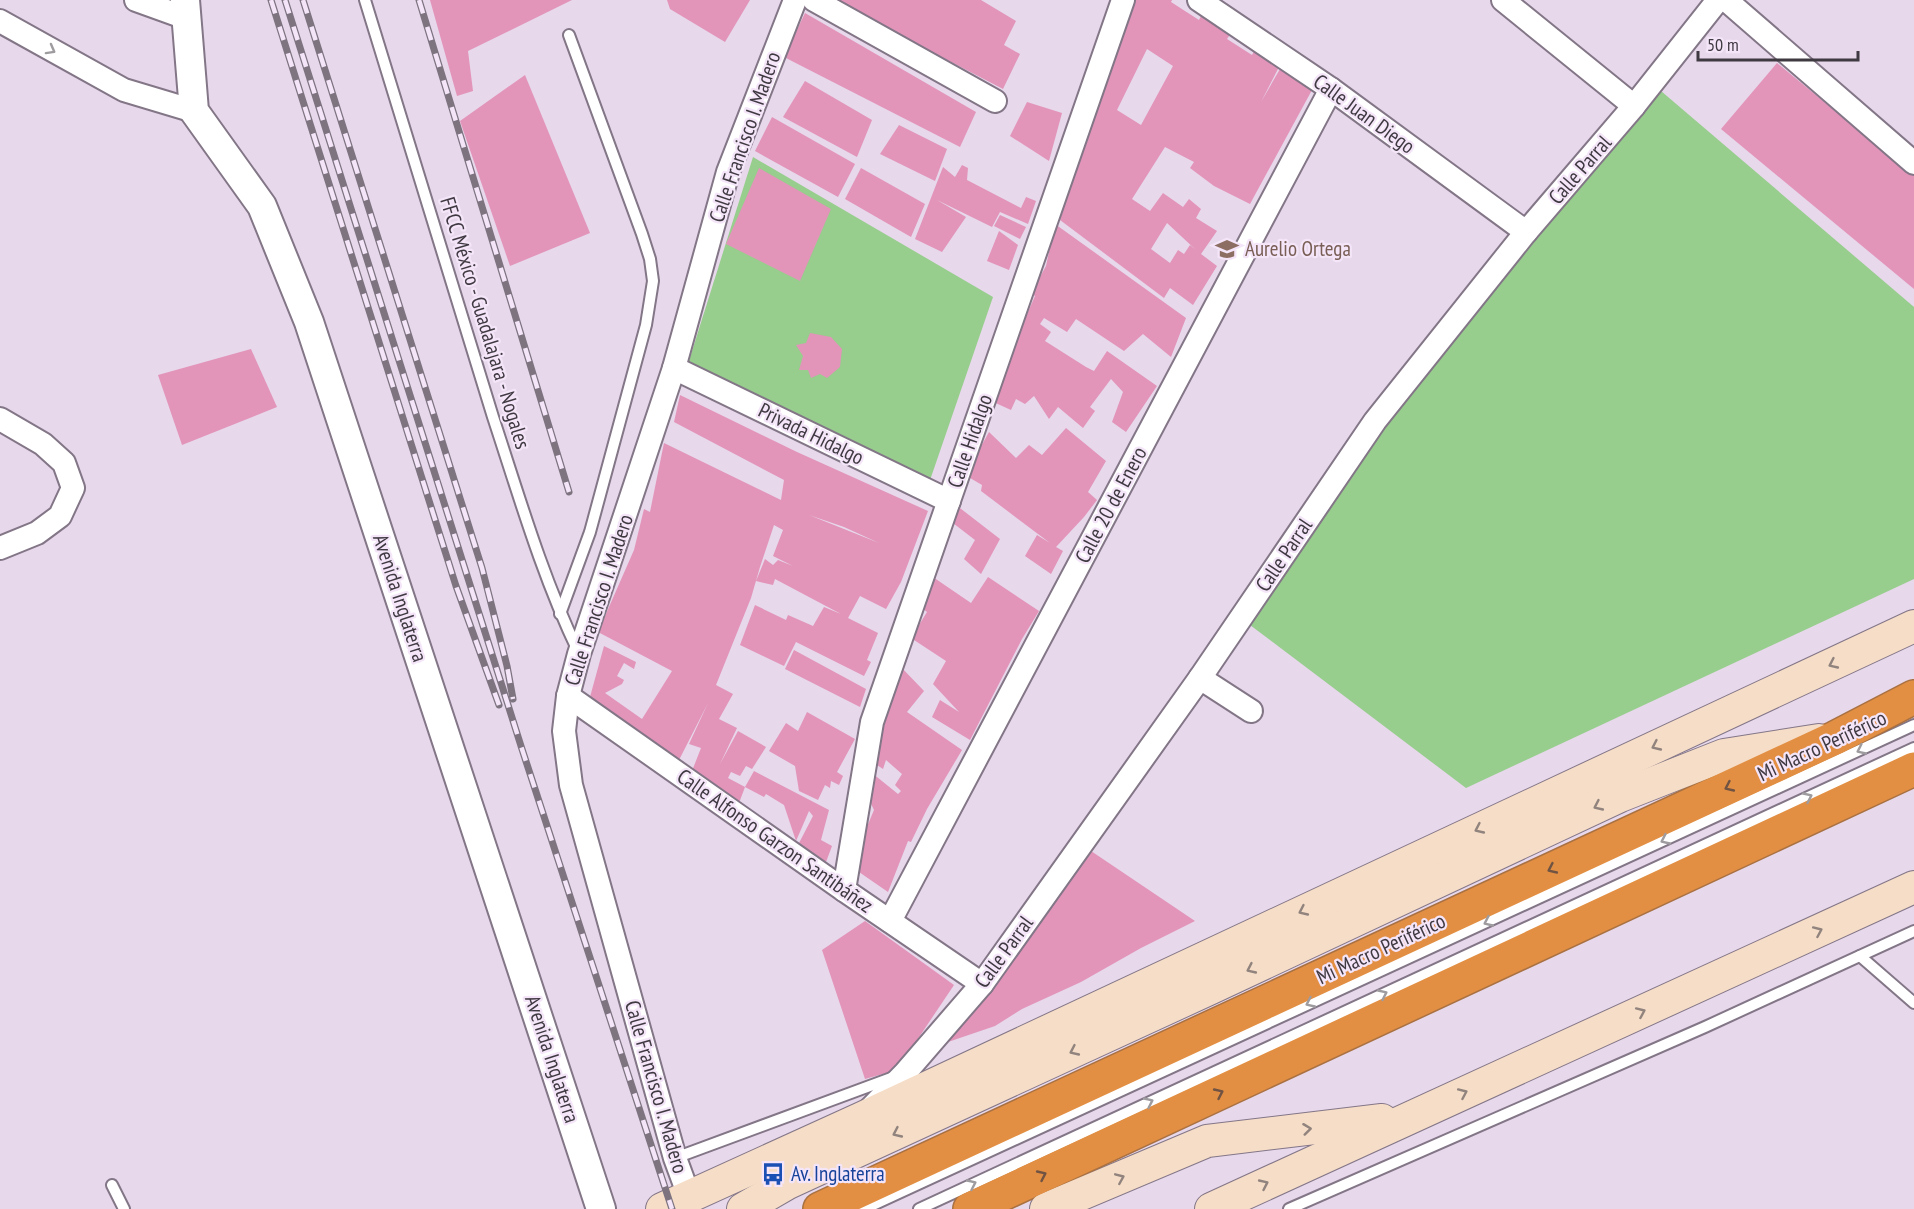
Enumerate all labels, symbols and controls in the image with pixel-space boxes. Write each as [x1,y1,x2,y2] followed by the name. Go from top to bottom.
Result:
[1698,24,1858,62] scale bar
[1707,33,1739,56] text: 50 m
[45,42,55,54] one-way arrow
[703,48,786,226] street label: Calle Francisco I. Madero
[1308,68,1420,160] street label: Calle Juan Diego
[1542,130,1617,210] street label: Calle Parral
[434,194,537,452] street label: FFCC México - Guadalajara - Nogales
[1245,235,1351,262] place label: Aurelio Ortega
[1214,236,1240,262] school or university icon: Aurelio Ortega
[941,391,998,491] street label: Calle Hidalgo
[754,396,868,471] street label: Privada Hidalgo
[1069,442,1153,568] street label: Calle 20 de Enero
[558,511,639,689] street label: Calle Francisco I. Madero
[1249,513,1318,597] street label: Calle Parral
[367,531,434,665] street label: Avenida Inglaterra
[1828,656,1839,668] one-way arrow
[1753,704,1891,787] street label: Mi Macro Periférico
[1651,738,1662,750] one-way arrow
[1856,743,1867,755] one-way arrow
[672,763,879,919] street label: Calle Alfonso Garzon Santibáñez
[1725,779,1736,791] one-way arrow
[1801,792,1812,804] one-way arrow
[1594,798,1605,810] one-way arrow
[1475,821,1486,833] one-way arrow
[1660,833,1671,845] one-way arrow
[1548,862,1559,874] one-way arrow
[1298,904,1309,916] one-way arrow
[1312,907,1450,990] street label: Mi Macro Periférico
[968,910,1039,993] street label: Calle Parral
[1483,915,1494,927] one-way arrow
[1812,926,1823,938] one-way arrow
[1246,962,1257,974] one-way arrow
[1377,989,1388,1001] one-way arrow
[519,992,586,1126] street label: Avenida Inglaterra
[1306,996,1317,1008] one-way arrow
[619,997,694,1176] street label: Calle Francisco I. Madero
[1634,1007,1645,1019] one-way arrow
[1069,1044,1080,1056] one-way arrow
[1457,1088,1468,1100] one-way arrow
[1212,1089,1223,1101] one-way arrow
[1143,1098,1154,1110] one-way arrow
[1303,1123,1312,1136] one-way arrow
[892,1126,903,1138] one-way arrow
[791,1160,885,1187] place label: Av. Inglaterra
[760,1161,786,1187] bus stop icon: Av. Inglaterra
[1036,1171,1047,1183] one-way arrow
[1113,1173,1124,1185] one-way arrow
[966,1180,977,1192] one-way arrow
[1258,1180,1269,1192] one-way arrow

